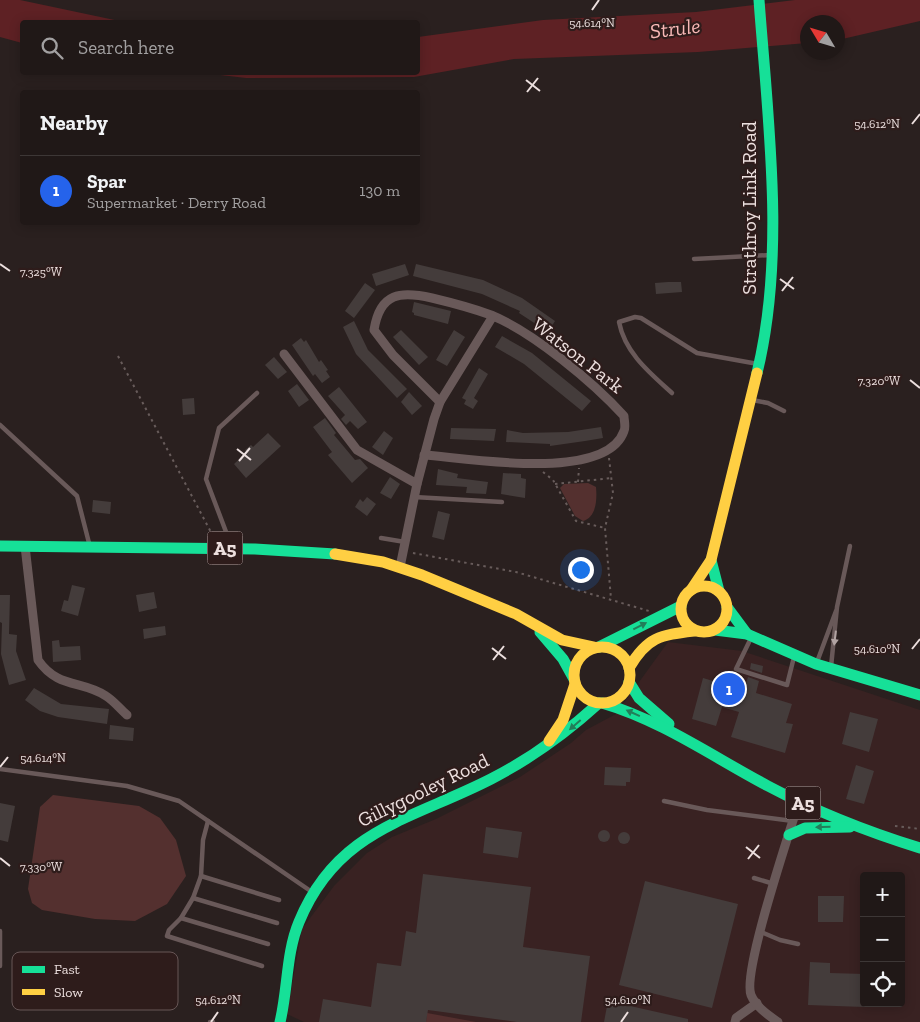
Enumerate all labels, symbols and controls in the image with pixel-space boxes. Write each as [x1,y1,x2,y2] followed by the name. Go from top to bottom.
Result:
[648,13,702,43] water label: Strule
[800,15,845,60] north arrow
[569,16,615,30] text: 54.614°N
[20,20,420,75] search box
[38,34,66,62] icon: search
[78,36,174,59] text: Search here
[40,110,108,135] text: Nearby
[854,117,900,131] text: 54.612°N
[737,121,761,295] street label: Strathroy Link Road
[87,170,126,193] text: Spar
[53,181,59,200] text: 1
[359,181,400,200] text: 130 m
[87,193,266,212] text: Supermarket · Derry Road
[20,265,63,279] text: 7.325°W
[527,312,629,399] street label: Watson Park
[858,374,901,388] text: 7.320°W
[208,532,242,564] road number: A5
[568,557,594,583] your location
[633,622,648,631] one-way arrow
[831,630,839,646] one-way arrow
[854,642,900,656] text: 54.610°N
[713,670,745,708] pin: 1
[626,709,640,717] one-way arrow
[568,719,581,730] one-way arrow
[354,748,492,832] street label: Gillygooley Road
[20,751,66,765] text: 54.614°N
[786,786,820,820] road number: A5
[814,824,830,832] one-way arrow
[20,860,63,874] text: 7.330°W
[860,872,905,1007] map controls
[860,872,905,917] button: +
[860,917,905,962] button: −
[12,952,178,1010] legend
[54,961,81,978] text: Fast
[860,962,905,1007] button: locate
[54,984,83,1001] text: Slow
[195,993,241,1007] text: 54.612°N
[605,993,651,1007] text: 54.610°N

